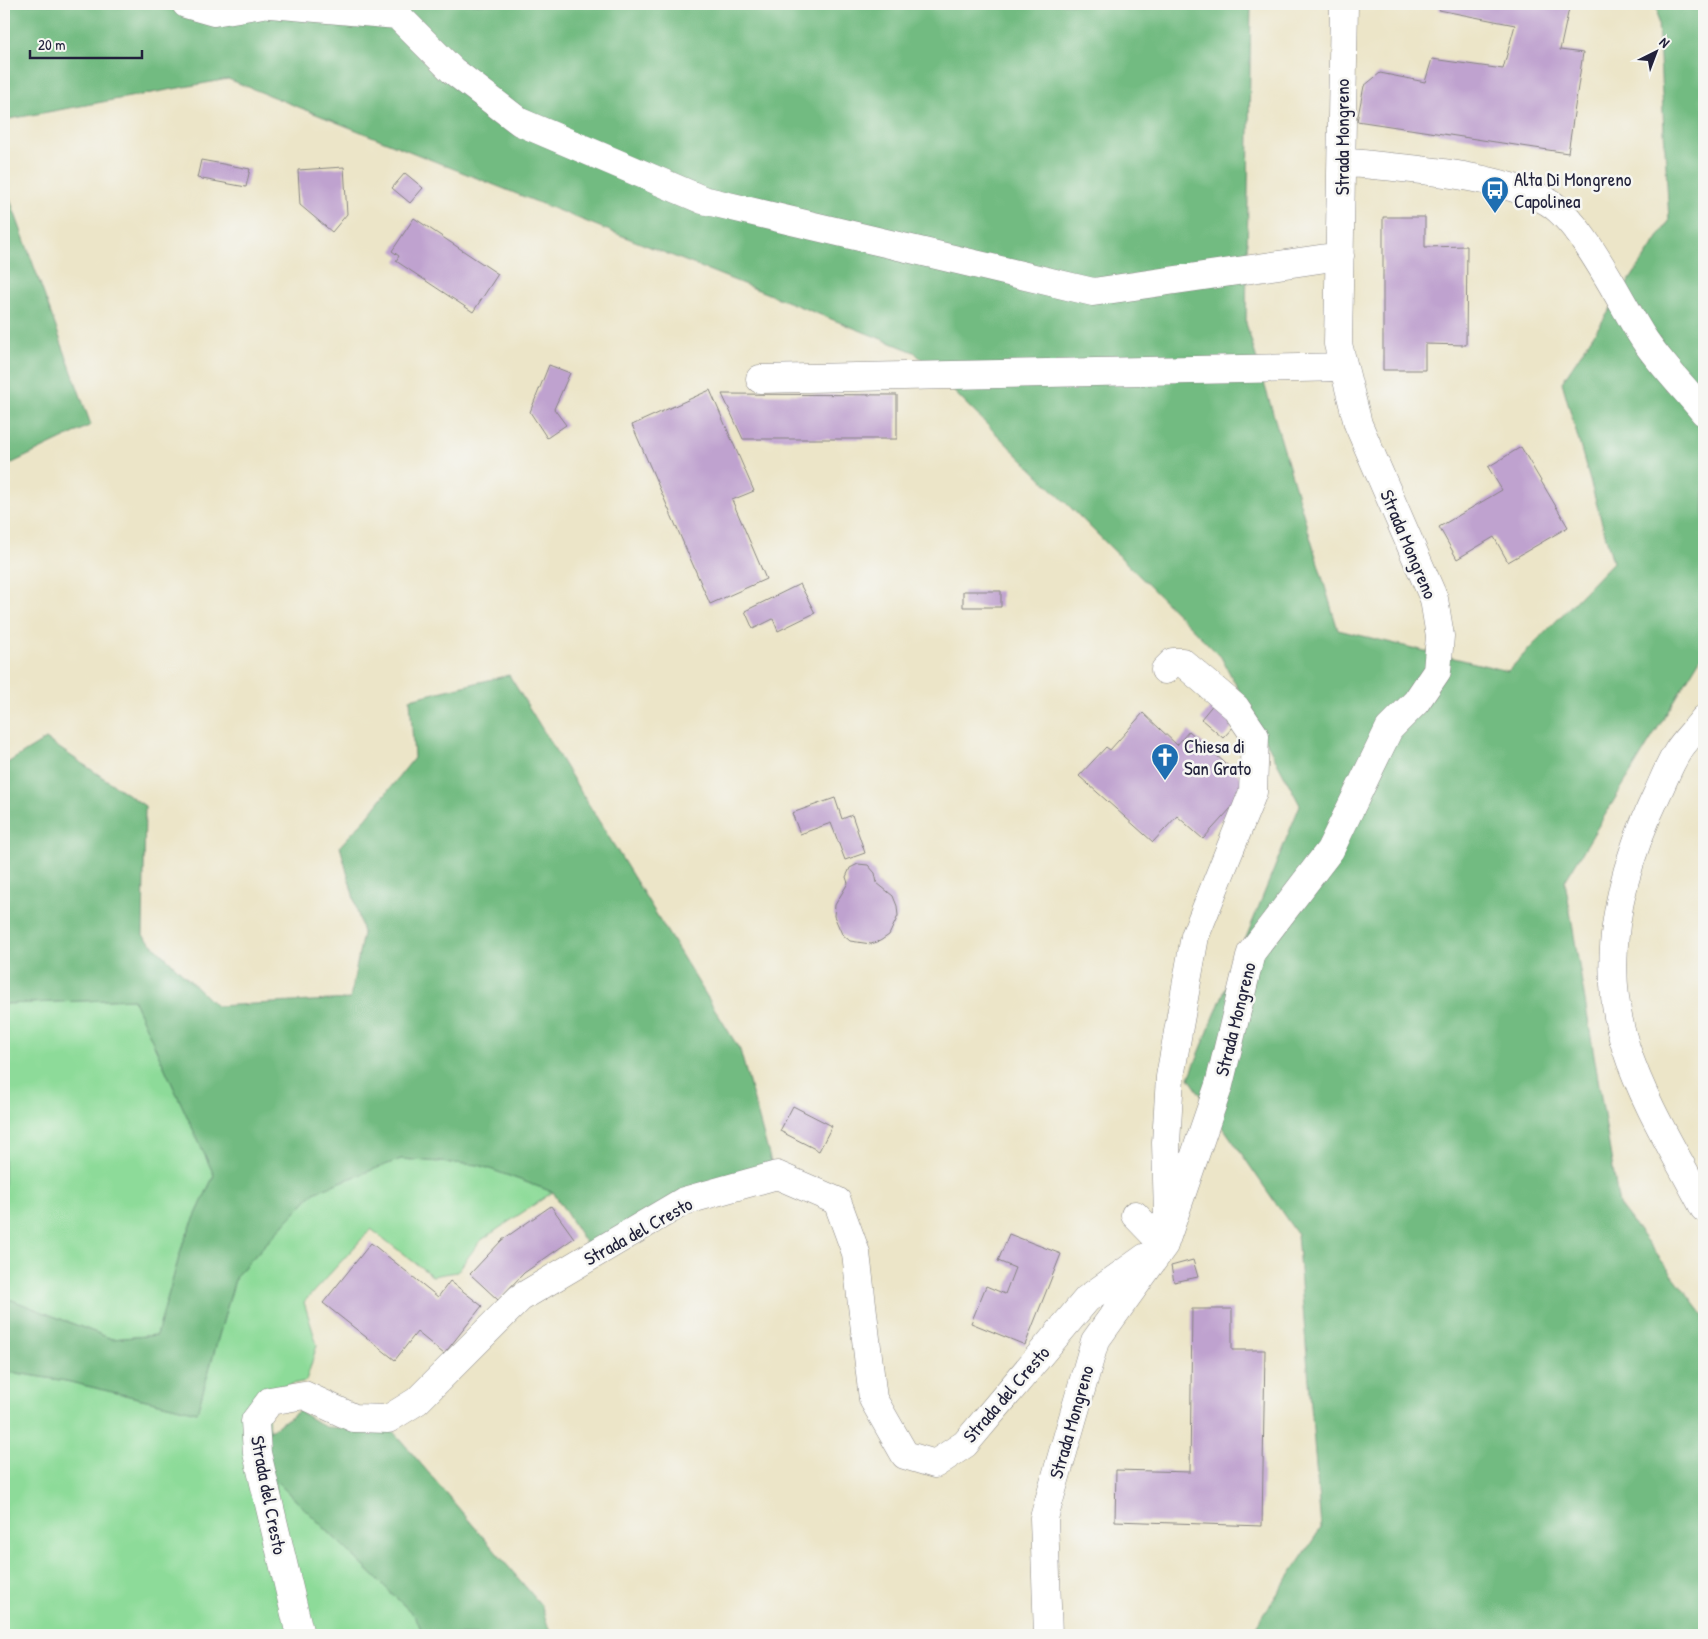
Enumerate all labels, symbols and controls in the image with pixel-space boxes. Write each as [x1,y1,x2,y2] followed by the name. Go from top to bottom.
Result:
[30,28,142,60] scale bar
[1630,28,1680,78] north arrow
[1656,32,1675,52] text: N
[38,34,65,55] text: 20 m
[1329,78,1355,195] street label: Strada Mongreno
[1514,166,1632,214] place label: Alta Di Mongreno Capolinea
[1480,175,1510,214] bus stop icon: Alta Di Mongreno Capolinea
[1374,485,1444,603] street label: Strada Mongreno
[1184,733,1252,781] place label: Chiesa di San Grato
[1150,742,1180,781] church icon: Chiesa di San Grato
[1208,959,1262,1079] street label: Strada Mongreno
[579,1190,697,1272] street label: Strada del Cresto
[957,1340,1056,1448] street label: Strada del Cresto
[1042,1362,1100,1482] street label: Strada Mongreno
[245,1433,293,1557] street label: Strada del Cresto

